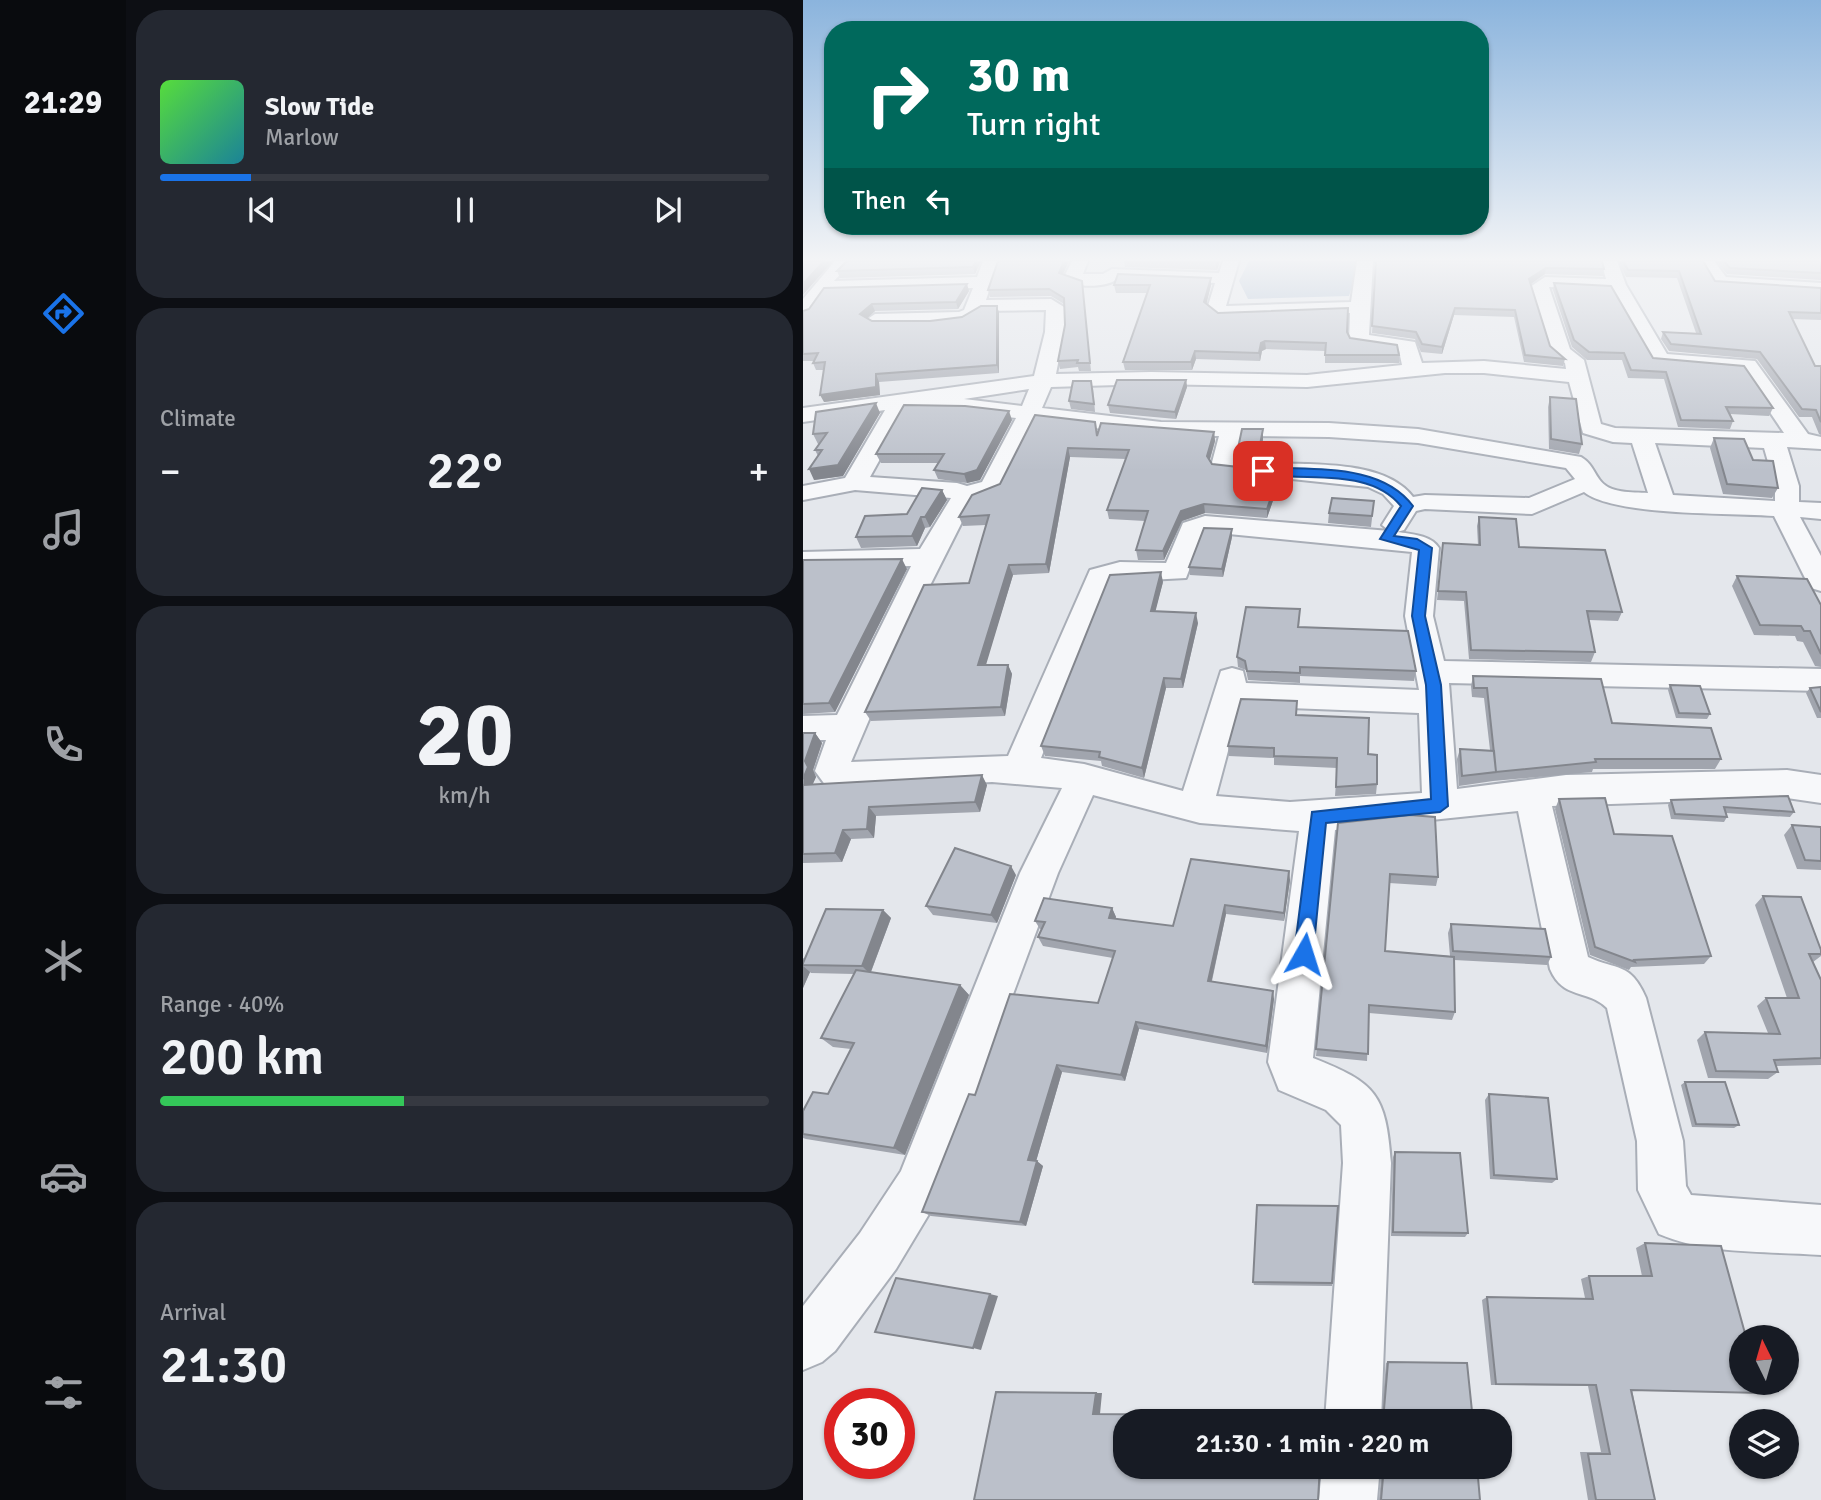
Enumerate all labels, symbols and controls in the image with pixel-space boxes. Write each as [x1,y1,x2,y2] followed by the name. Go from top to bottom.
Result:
[967,45,1070,105] text: 30 m
[852,49,943,140] icon: right
[24,83,102,122] text: 21:29
[265,91,374,123] text: Slow Tide
[967,105,1100,144] text: Turn right
[265,123,339,152] text: Marlow
[920,182,958,220] icon: left
[852,185,906,217] text: Then
[243,191,281,229] icon: previous
[446,191,484,229] icon: pause
[649,191,687,229] icon: next
[39,289,88,338] icon: directions
[160,404,236,433] text: Climate
[426,439,503,503] text: 22°
[1233,441,1293,501] pin
[160,448,181,495] text: −
[748,448,769,495] text: +
[1244,452,1282,490] icon: arrive
[39,505,88,554] icon: music
[415,679,514,792] text: 20
[39,720,88,769] icon: phone
[438,781,491,810] text: km/h
[1267,917,1341,991] position arrow
[39,936,88,985] icon: climate
[160,990,284,1019] text: Range · 40%
[160,1025,324,1089] text: 200 km
[39,1152,88,1201] icon: car
[160,1298,226,1327] text: Arrival
[1729,1325,1799,1395] north arrow
[1729,1325,1799,1479] map controls
[160,1333,287,1397] text: 21:30
[39,1368,88,1417] icon: filters
[824,1388,915,1479] speed limit sign: 30
[1729,1409,1799,1479] button: layers
[1196,1428,1429,1460] text: 21:30 · 1 min · 220 m

